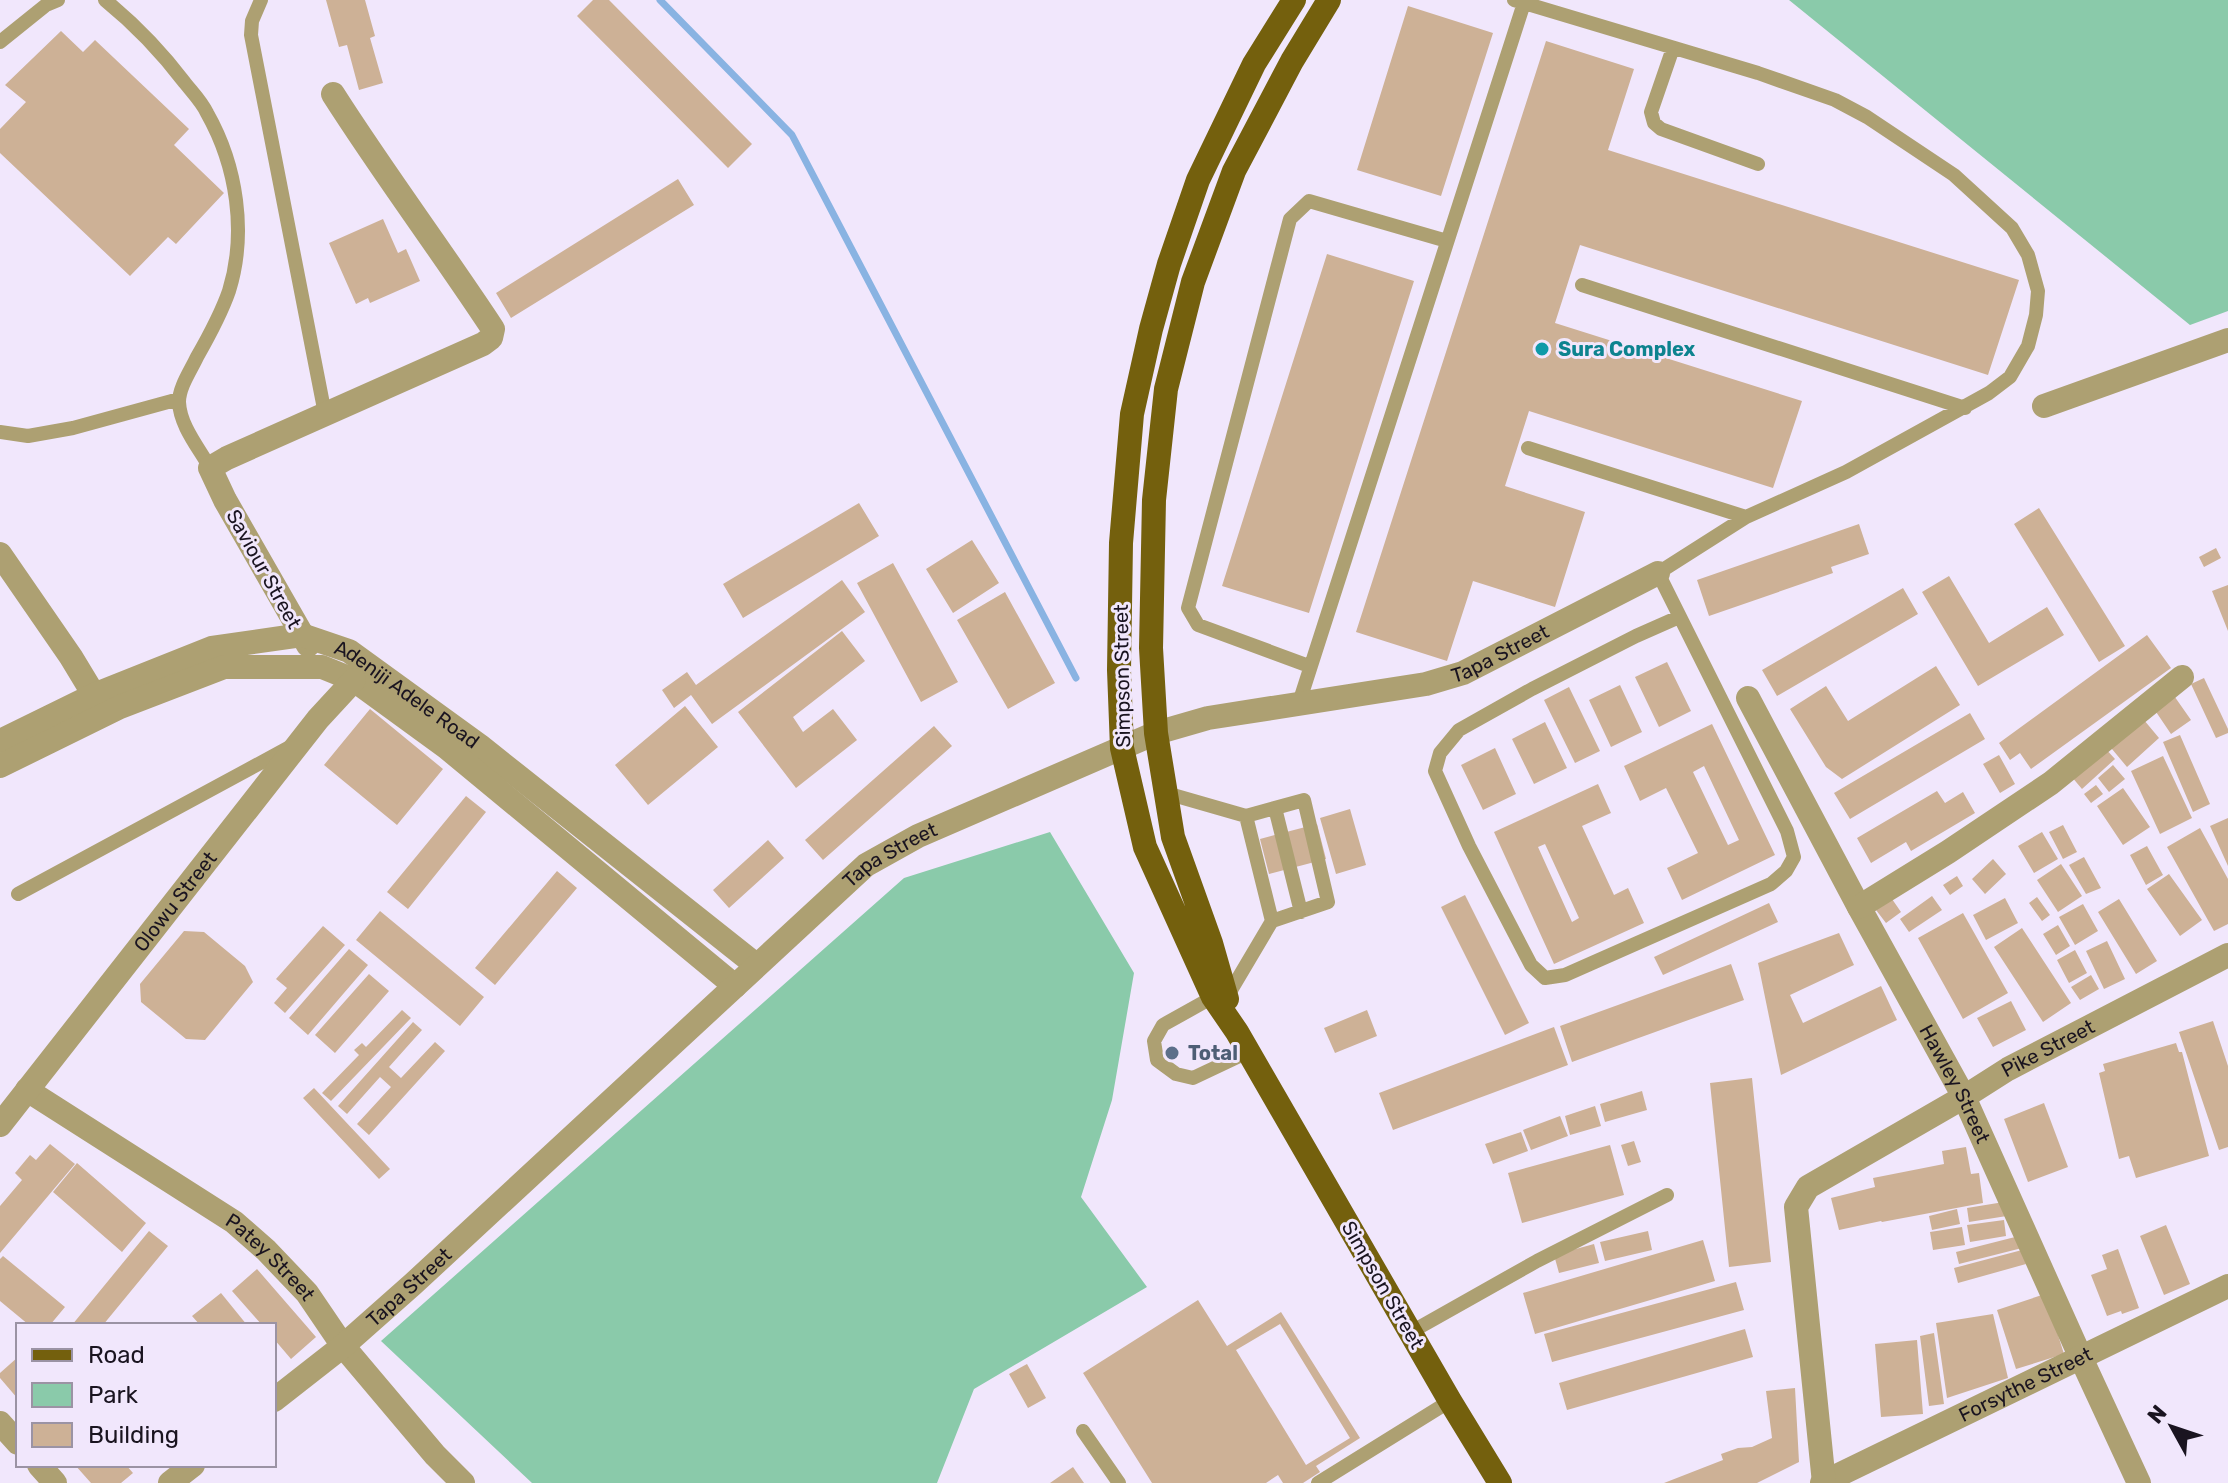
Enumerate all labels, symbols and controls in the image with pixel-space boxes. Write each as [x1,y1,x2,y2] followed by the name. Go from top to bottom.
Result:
[1558,337,1695,361] place label: Sura Complex
[1533,340,1551,358] marker: Sura Complex
[221,505,307,633] street label: Saviour Street
[1109,604,1135,748] street label: Simpson Street
[1448,619,1553,688] street label: Tapa Street
[331,635,484,753] street label: Adeniji Adele Road
[838,817,941,892] street label: Tapa Street
[129,846,222,956] street label: Olowu Street
[1997,1014,2099,1082] street label: Pike Street
[1914,1020,1995,1147] street label: Hawley Street
[1188,1041,1238,1065] place label: Total
[1163,1044,1181,1062] marker: Total
[221,1208,321,1305] street label: Patey Street
[1337,1217,1429,1353] street label: Simpson Street
[361,1242,457,1332] street label: Tapa Street
[16,1323,276,1467] legend
[88,1341,145,1369] text: Road
[1955,1342,2096,1427] street label: Forsythe Street
[88,1381,139,1409] text: Park
[2132,1387,2212,1467] north arrow
[2142,1400,2172,1429] text: N
[88,1421,179,1449] text: Building

